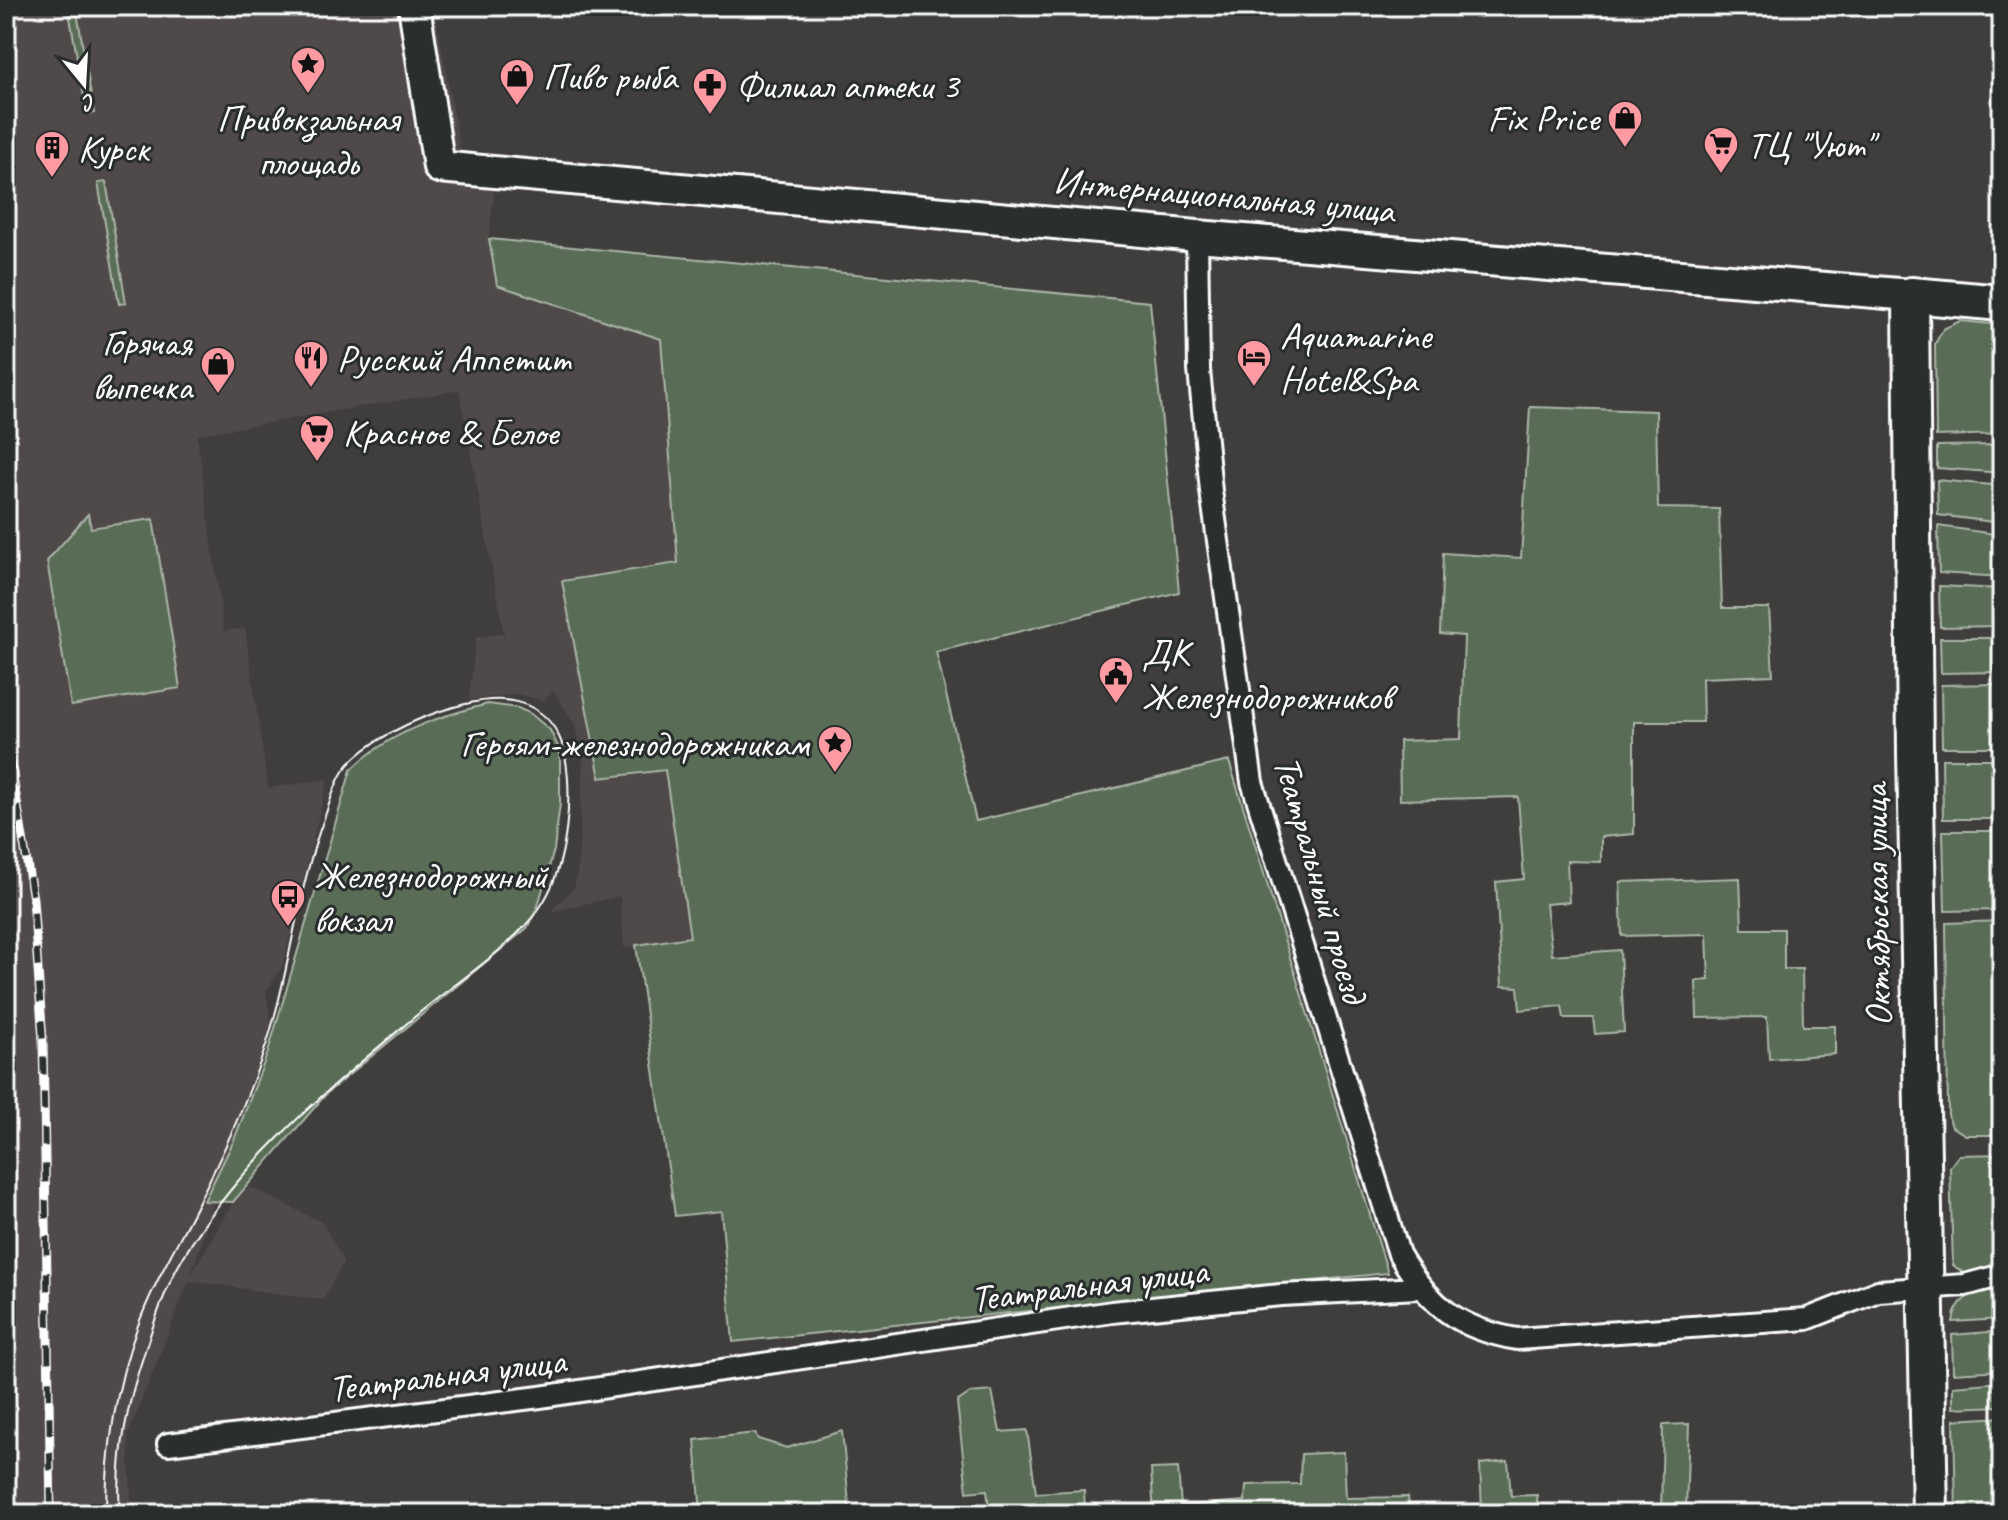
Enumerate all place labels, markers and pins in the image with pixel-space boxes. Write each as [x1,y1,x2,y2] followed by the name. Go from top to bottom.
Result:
[289,45,327,95] place icon: Привокзальная площадь
[543,53,679,100] place label: Пиво рыба
[498,57,536,107] shop icon: Пиво рыба
[736,62,961,109] place label: Филиал аптеки 3
[691,66,729,116] pharmacy icon: Филиал аптеки 3
[217,95,402,186] place label: Привокзальная площадь
[1488,95,1602,142] place label: Fix Price
[1606,99,1644,149] shop icon: Fix Price
[1747,121,1880,168] place label: ТЦ "Уют"
[78,125,151,172] place label: Курск
[1702,125,1740,175] supermarket icon: ТЦ "Уют"
[33,129,71,179] building icon: Курск
[1280,312,1434,403] place label: Aquamarine Hotel&Spa
[93,319,195,410] place label: Горячая выпечка
[337,335,572,382] place label: Русский Аппетит
[1235,338,1273,388] hotel icon: Aquamarine Hotel&Spa
[292,339,330,389] restaurant icon: Русский Аппетит
[199,345,237,395] shop icon: Горячая выпечка
[343,409,561,456] place label: Красное & Белое
[298,413,336,463] supermarket icon: Красное & Белое
[1142,629,1399,720] place label: ДК Железнодорожников
[1097,655,1135,705] public building icon: ДК Железнодорожников
[460,720,811,767] place label: Героям-железнодорожникам
[816,724,854,774] place icon: Героям-железнодорожникам
[314,852,550,943] place label: Железнодорожный вокзал
[269,878,307,928] bus stop icon: Железнодорожный вокзал

